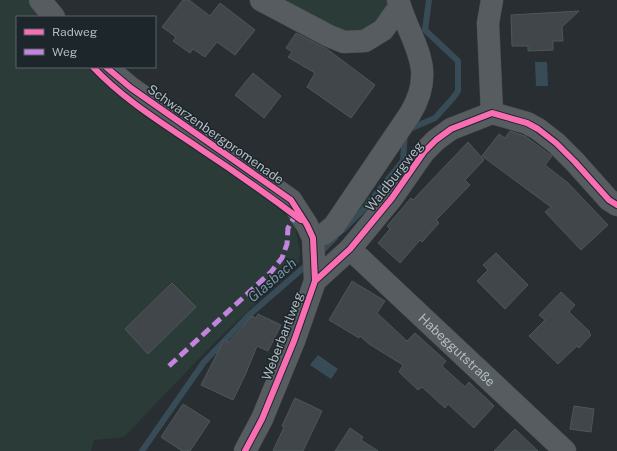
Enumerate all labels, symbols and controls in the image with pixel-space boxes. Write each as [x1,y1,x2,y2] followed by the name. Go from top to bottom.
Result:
[16,16,156,68] legend
[52,25,97,39] text: Radweg
[52,45,77,59] text: Weg
[145,82,287,187] street label: Schwarzenbergpromenade
[363,139,426,214] street label: Waldburgweg
[245,255,300,305] water label: Glasbach
[259,290,306,382] street label: Weberbartlweg
[415,311,498,389] street label: Habeggutstraße

